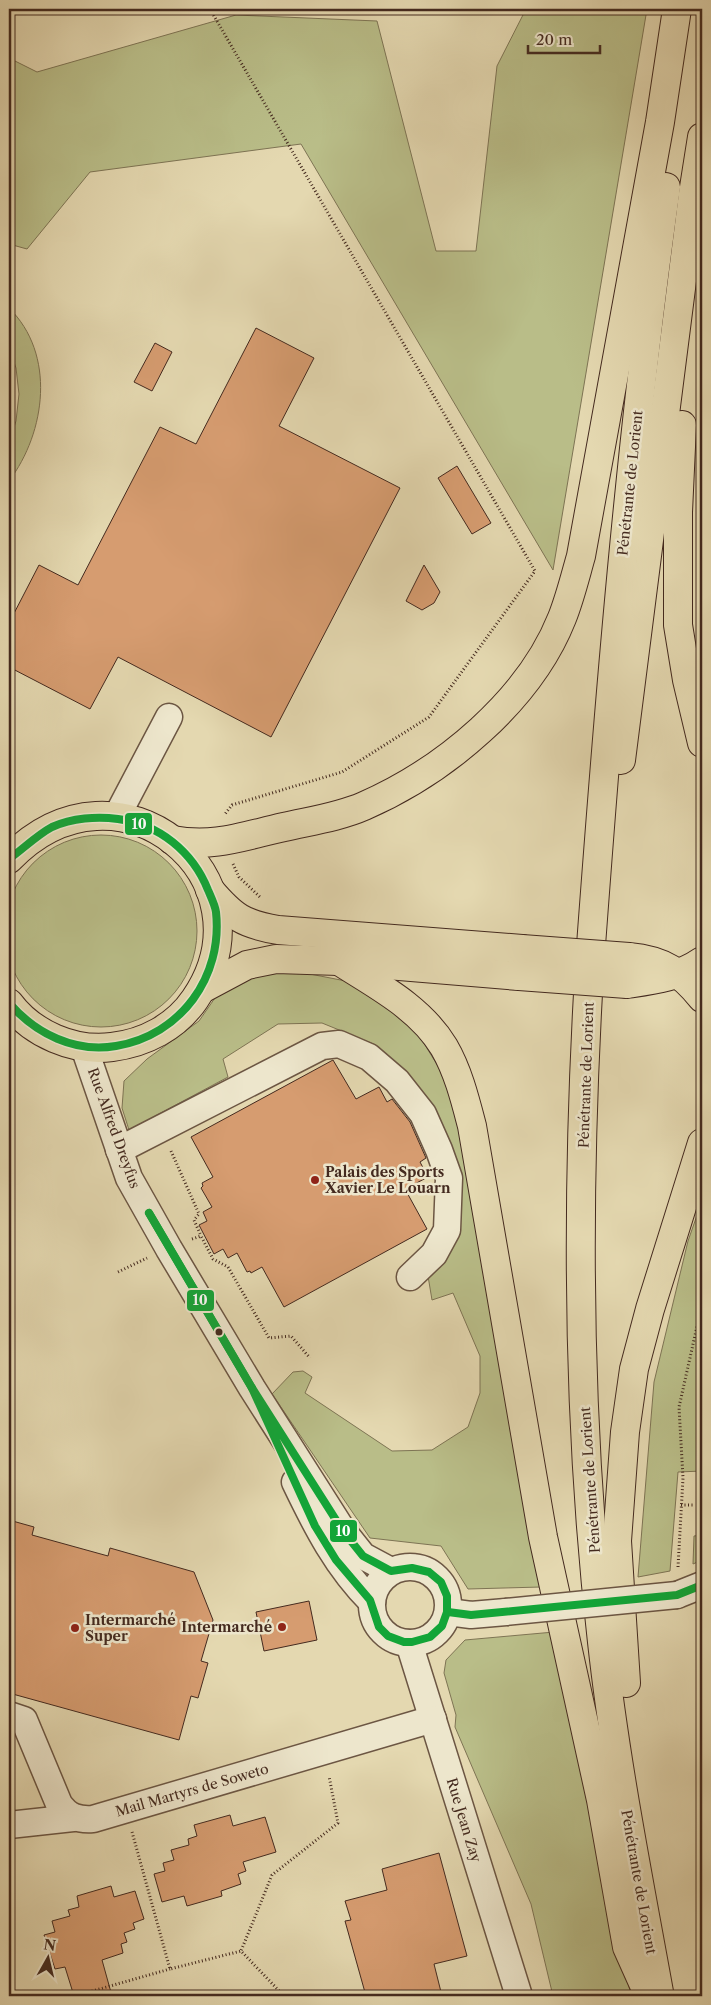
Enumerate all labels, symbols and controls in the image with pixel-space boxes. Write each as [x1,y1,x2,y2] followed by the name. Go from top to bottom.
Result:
[528,22,601,54] scale bar
[536,30,572,49] text: 20 m
[613,409,647,557] street label: Pénétrante de Lorient
[124,812,153,836] line badge: 10
[131,815,147,833] text: 10
[574,1002,598,1148] street label: Pénétrante de Lorient
[84,1065,144,1191] street label: Rue Alfred Dreyfus
[324,1163,451,1197] place label: Palais des Sports Xavier Le Louarn
[309,1174,321,1186] marker: Palais des Sports Xavier Le Louarn
[186,1289,215,1312] line badge: 10
[192,1291,208,1309] text: 10
[214,1327,224,1337] unlabelled marker
[576,1406,604,1554] street label: Pénétrante de Lorient
[329,1519,358,1543] line badge: 10
[335,1522,351,1540] text: 10
[85,1611,176,1645] place label: Intermarché Super
[181,1618,272,1636] place label: Intermarché
[276,1621,288,1633] marker: Intermarché
[69,1622,81,1634] marker: Intermarché Super
[113,1759,271,1821] street label: Mail Martyrs de Soweto
[443,1776,485,1865] street label: Rue Jean Zay
[617,1808,661,1956] street label: Pénétrante de Lorient
[22,1932,72,1982] north arrow
[43,1935,57,1955] text: N

